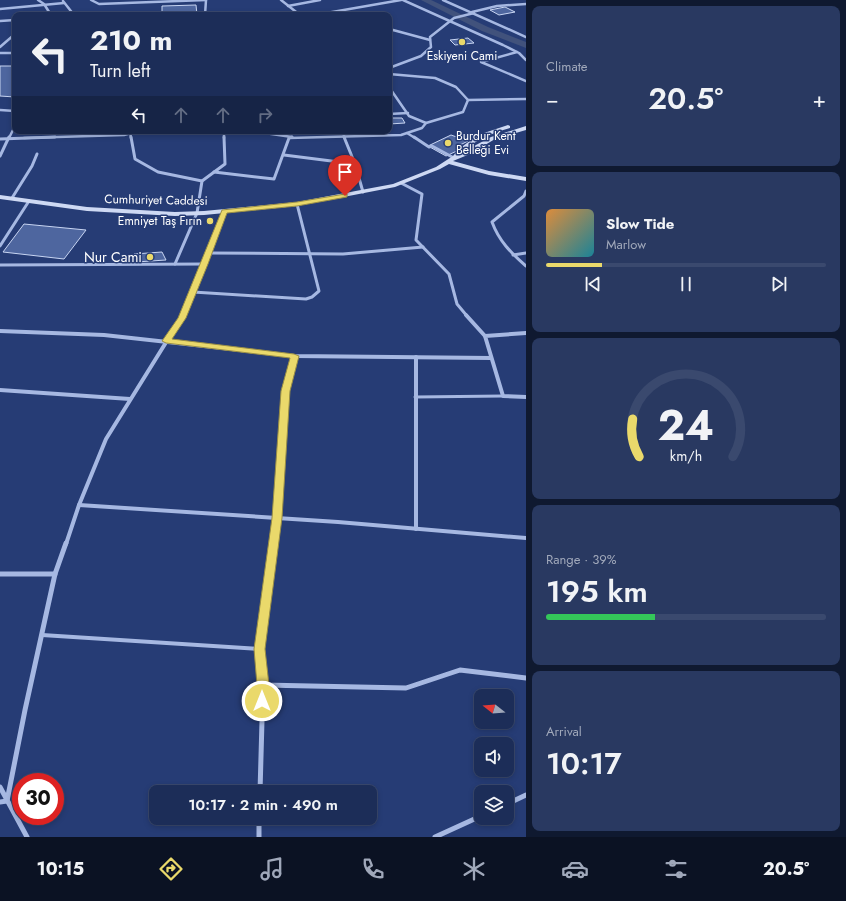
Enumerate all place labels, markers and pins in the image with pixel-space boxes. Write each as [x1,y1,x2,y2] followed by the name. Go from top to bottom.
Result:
[457,37,467,47] marker: Eskiyeni Cami
[427,47,497,65] place label: Eskiyeni Cami
[456,127,516,159] place label: Burdur Kent Belleği Evi
[443,138,453,148] marker: Burdur Kent Belleği Evi
[328,155,362,196] pin
[118,212,202,230] place label: Emniyet Taş Fırın
[205,216,215,226] marker: Emniyet Taş Fırın
[84,247,142,267] place label: Nur Cami
[145,252,155,262] marker: Nur Cami

